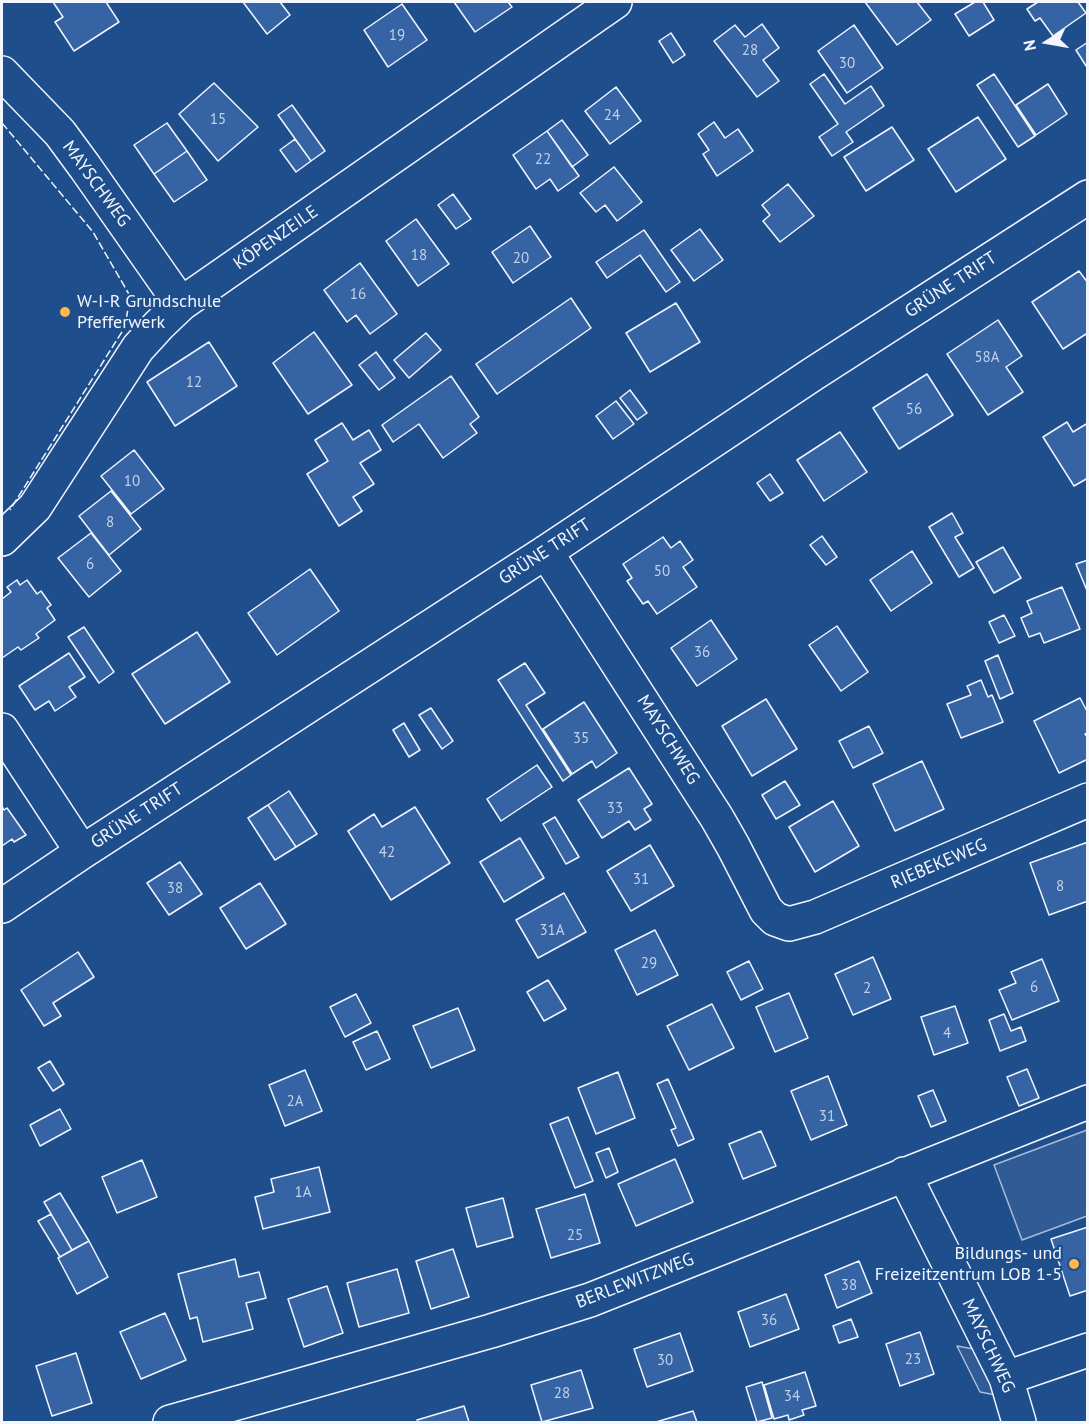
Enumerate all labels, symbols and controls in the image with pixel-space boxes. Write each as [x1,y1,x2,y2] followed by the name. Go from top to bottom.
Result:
[1017,12,1077,72] north arrow
[389,27,405,45] house number: 19
[1019,38,1040,53] text: N
[742,42,758,60] house number: 28
[839,55,855,73] house number: 30
[604,107,620,125] house number: 24
[210,111,226,129] house number: 15
[58,137,134,231] street label: MAYSCHWEG
[535,151,551,169] house number: 22
[230,201,322,275] street label: KÖPENZEILE
[411,247,427,265] house number: 18
[901,247,1001,323] street label: GRÜNE TRIFT
[513,250,529,268] house number: 20
[350,286,366,304] house number: 16
[77,291,221,334] place label: W-I-R Grundschule Pfefferwerk
[58,305,72,319] marker: W-I-R Grundschule Pfefferwerk
[974,349,1000,367] house number: 58A
[186,374,202,392] house number: 12
[906,401,922,419] house number: 56
[124,473,140,491] house number: 10
[106,514,114,532] house number: 8
[495,514,595,590] street label: GRÜNE TRIFT
[86,556,94,574] house number: 6
[654,563,670,581] house number: 50
[694,644,710,662] house number: 36
[632,691,704,789] street label: MAYSCHWEG
[573,730,589,748] house number: 35
[87,778,187,854] street label: GRÜNE TRIFT
[607,800,623,818] house number: 33
[888,834,990,894] street label: RIEBEKEWEG
[379,844,395,862] house number: 42
[633,871,649,889] house number: 31
[1056,878,1064,896] house number: 8
[167,880,183,898] house number: 38
[539,922,565,940] house number: 31A
[641,955,657,973] house number: 29
[1030,979,1038,997] house number: 6
[863,980,871,998] house number: 2
[943,1025,951,1043] house number: 4
[287,1093,303,1111] house number: 2A
[819,1108,835,1126] house number: 31
[295,1184,311,1202] house number: 1A
[567,1227,583,1245] house number: 25
[875,1243,1062,1286] place label: Bildungs- und Freizeitzentrum LOB 1-5
[573,1249,697,1313] street label: BERLEWITZWEG
[1067,1257,1081,1271] marker: Bildungs- und Freizeitzentrum LOB 1-5
[841,1277,857,1295] house number: 38
[957,1296,1019,1396] street label: MAYSCHWEG
[761,1312,777,1330] house number: 36
[905,1351,921,1369] house number: 23
[657,1352,673,1370] house number: 30
[554,1385,570,1403] house number: 28
[784,1388,800,1406] house number: 34

